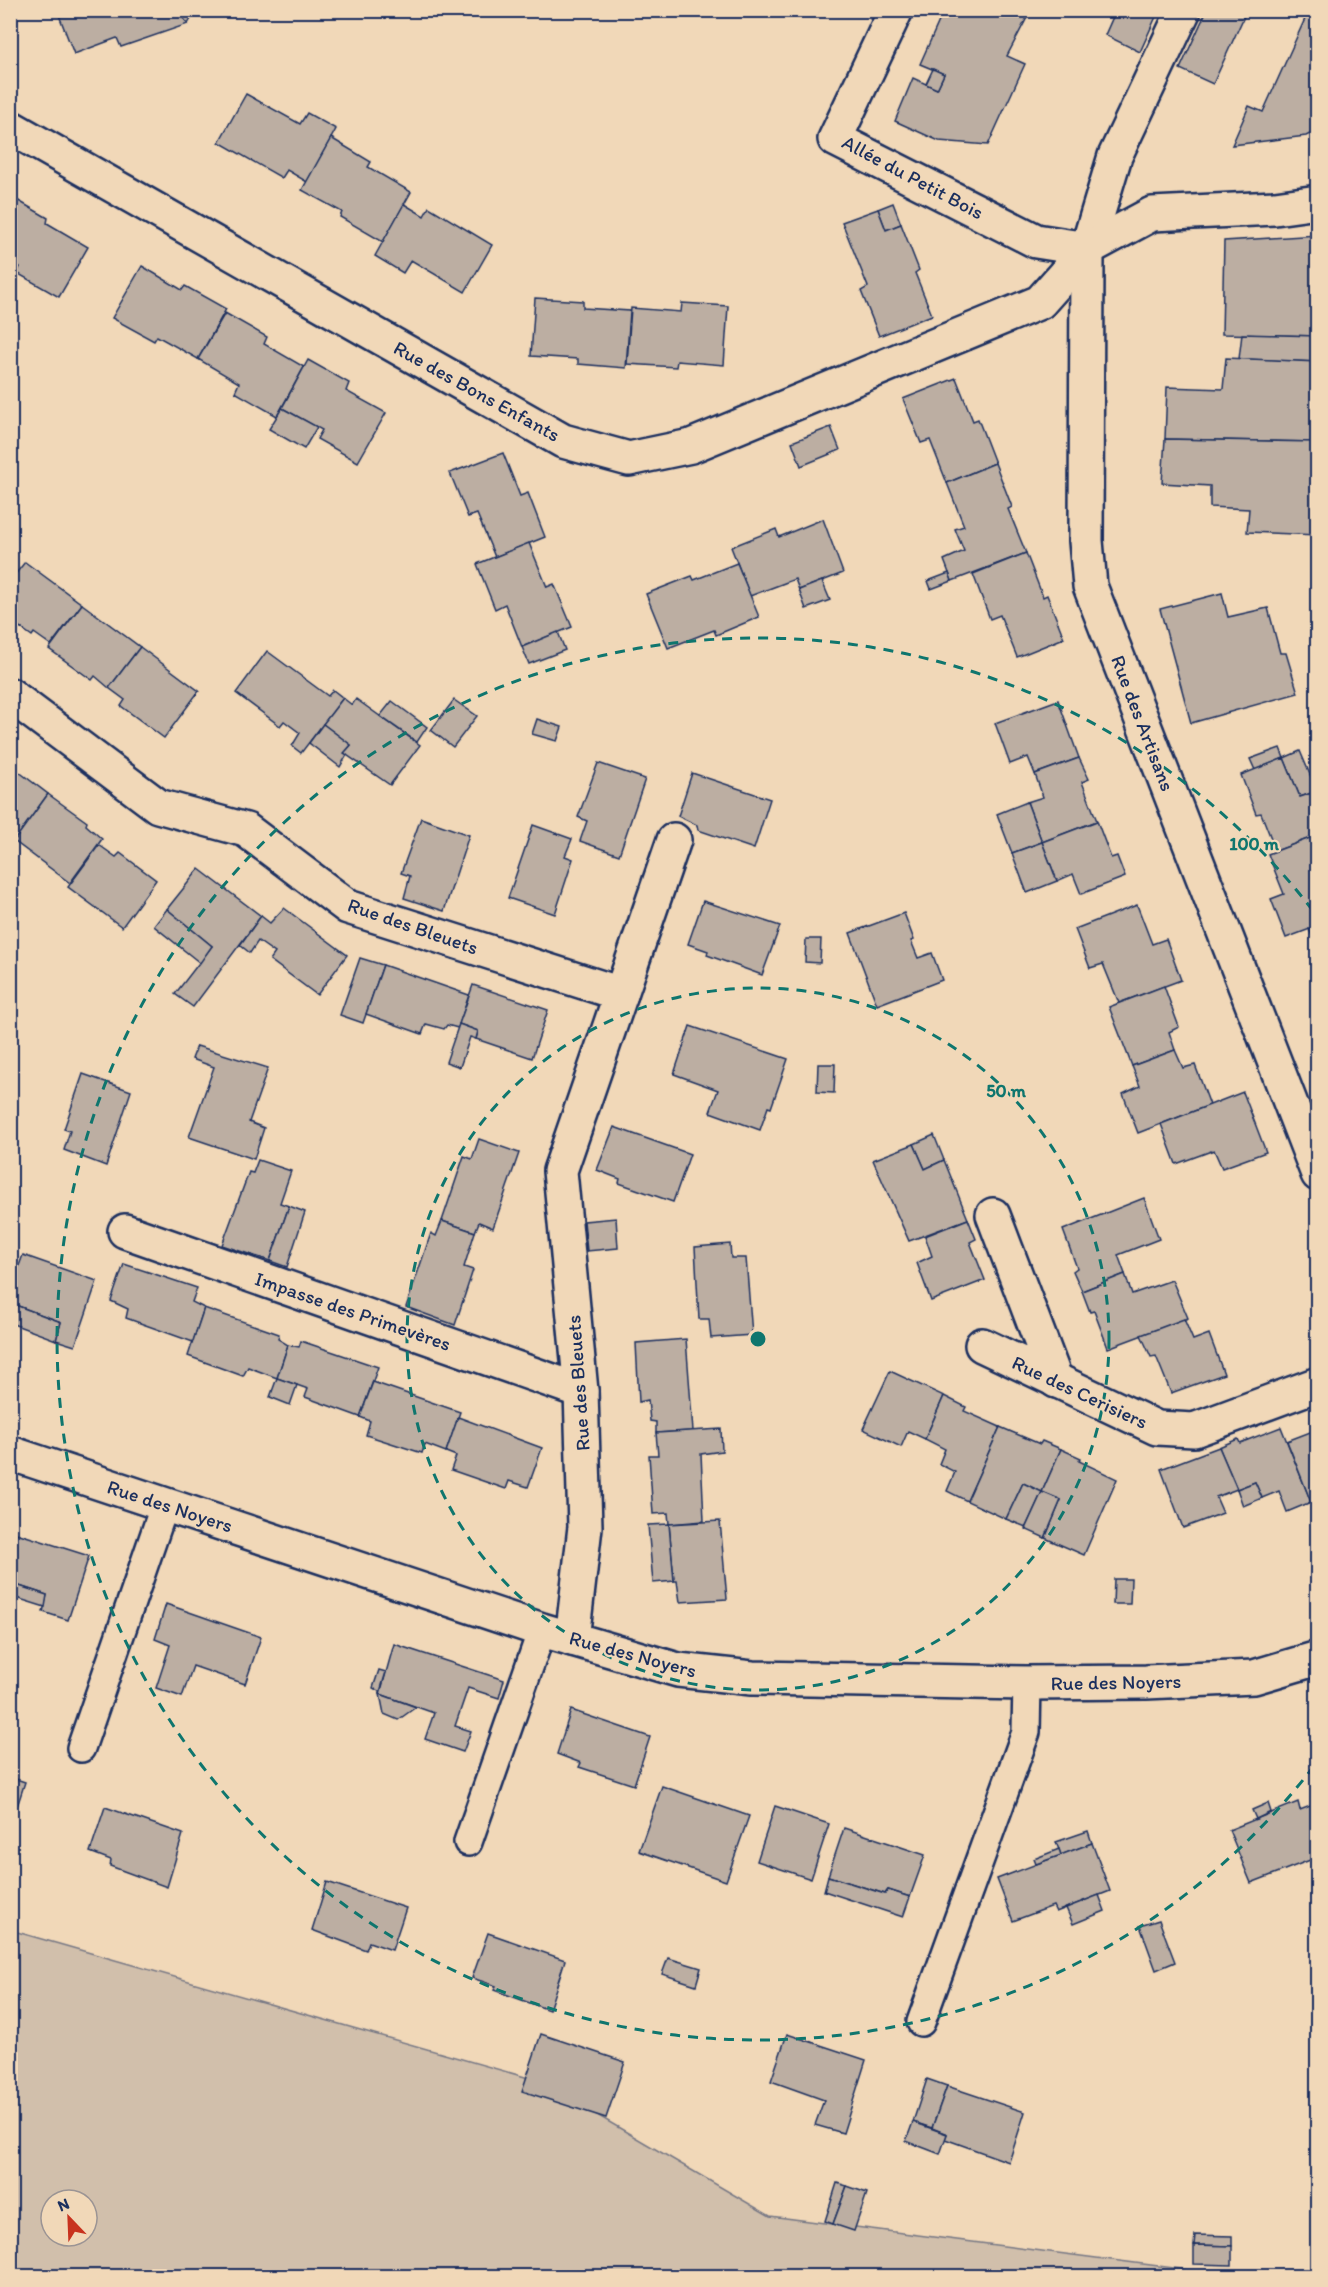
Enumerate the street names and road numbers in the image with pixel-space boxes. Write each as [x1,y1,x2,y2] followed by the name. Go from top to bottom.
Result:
[838,130,988,224] street label: Allée du Petit Bois
[390,335,564,447] street label: Rue des Bons Enfants
[1106,652,1180,794] street label: Rue des Artisans
[345,892,481,960] street label: Rue des Bleuets
[252,1266,454,1356] street label: Impasse des Primevères
[561,1314,595,1452] street label: Rue des Bleuets
[1008,1350,1152,1434] street label: Rue des Cerisiers
[104,1474,236,1538] street label: Rue des Noyers
[567,1625,699,1683] street label: Rue des Noyers
[1050,1669,1182,1695] street label: Rue des Noyers

